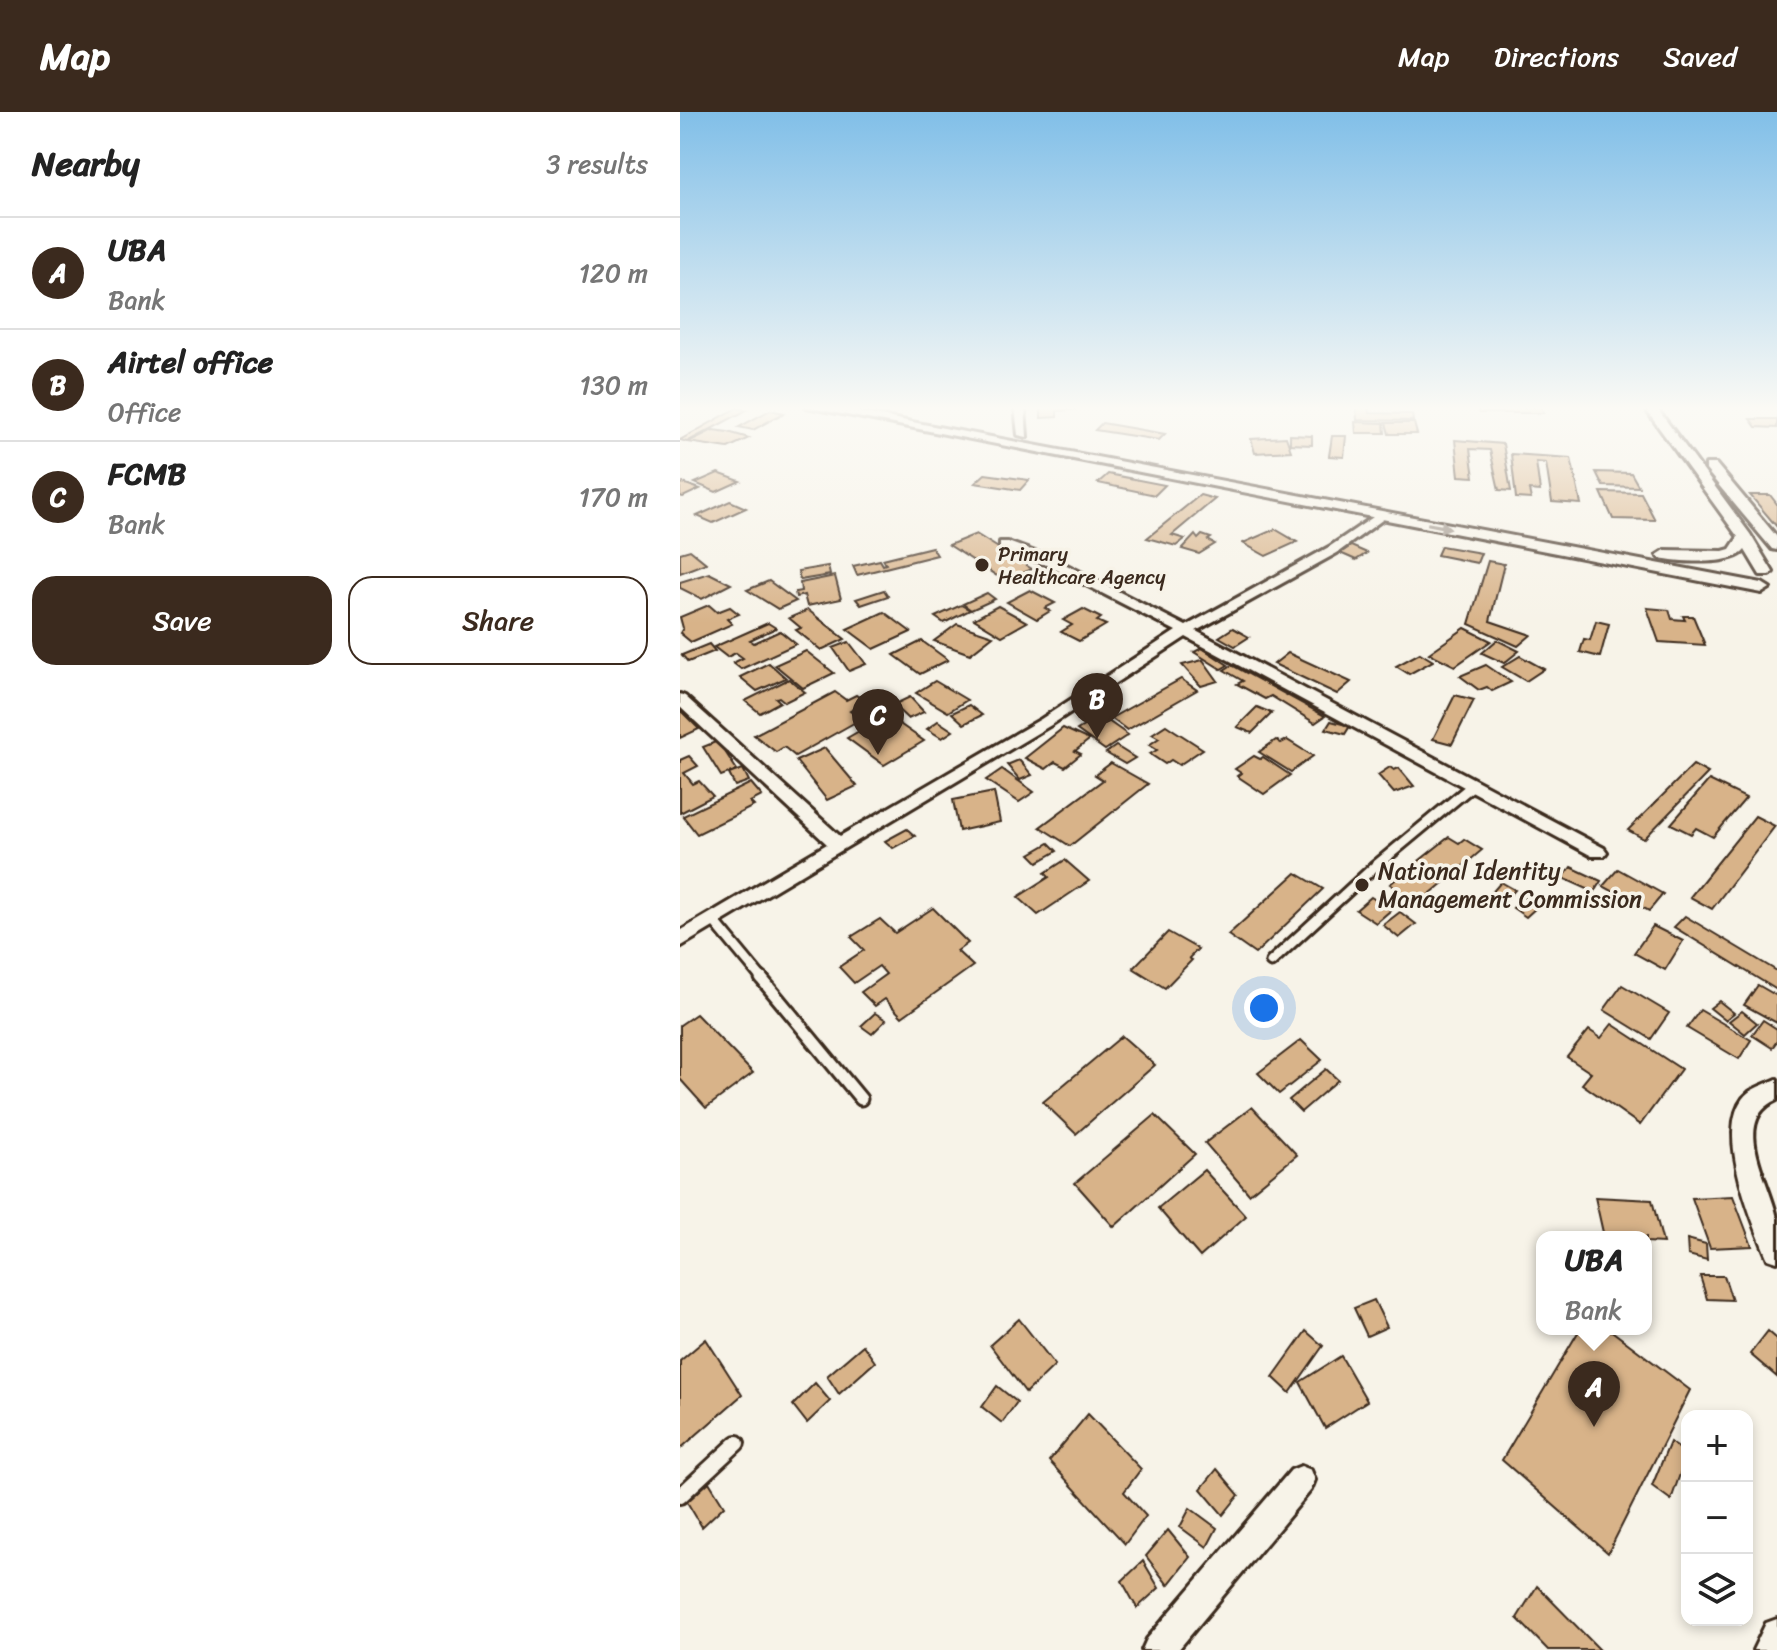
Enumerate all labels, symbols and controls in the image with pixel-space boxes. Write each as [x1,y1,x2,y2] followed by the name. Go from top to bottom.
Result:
[40,23,110,90] text: Map
[1398,32,1450,81] text: Map
[1494,32,1619,81] text: Directions
[1663,32,1737,81] text: Saved
[32,134,140,194] text: Nearby
[546,141,648,187] text: 3 results
[108,223,166,277] text: UBA
[49,250,67,296] text: A
[579,250,648,296] text: 120 m
[108,277,165,323] text: Bank
[108,335,273,389] text: Airtel office
[50,362,66,408] text: B
[579,362,648,408] text: 130 m
[108,389,181,435] text: Office
[108,447,186,501] text: FCMB
[50,474,66,520] text: C
[579,474,648,520] text: 170 m
[108,501,165,547] text: Bank
[1426,520,1451,532] one-way arrow
[998,537,1166,595] place label: Primary Healthcare Agency
[973,556,991,574] marker: Primary Healthcare Agency
[32,576,332,665] button: Save
[348,576,648,665] button: Share
[1071,673,1123,739] pin: B
[852,689,904,755] pin: C
[1378,850,1642,920] place label: National Identity Management Commission
[1353,876,1371,894] marker: National Identity Management Commission
[1244,988,1284,1028] your location
[1536,1231,1652,1335] popup
[1565,1233,1623,1287] text: UBA
[1565,1287,1622,1333] text: Bank
[1568,1361,1620,1427] pin: A
[1681,1410,1753,1626] map controls
[1681,1410,1753,1482] button: +
[1681,1482,1753,1554] button: −
[1681,1554,1753,1626] button: layers

